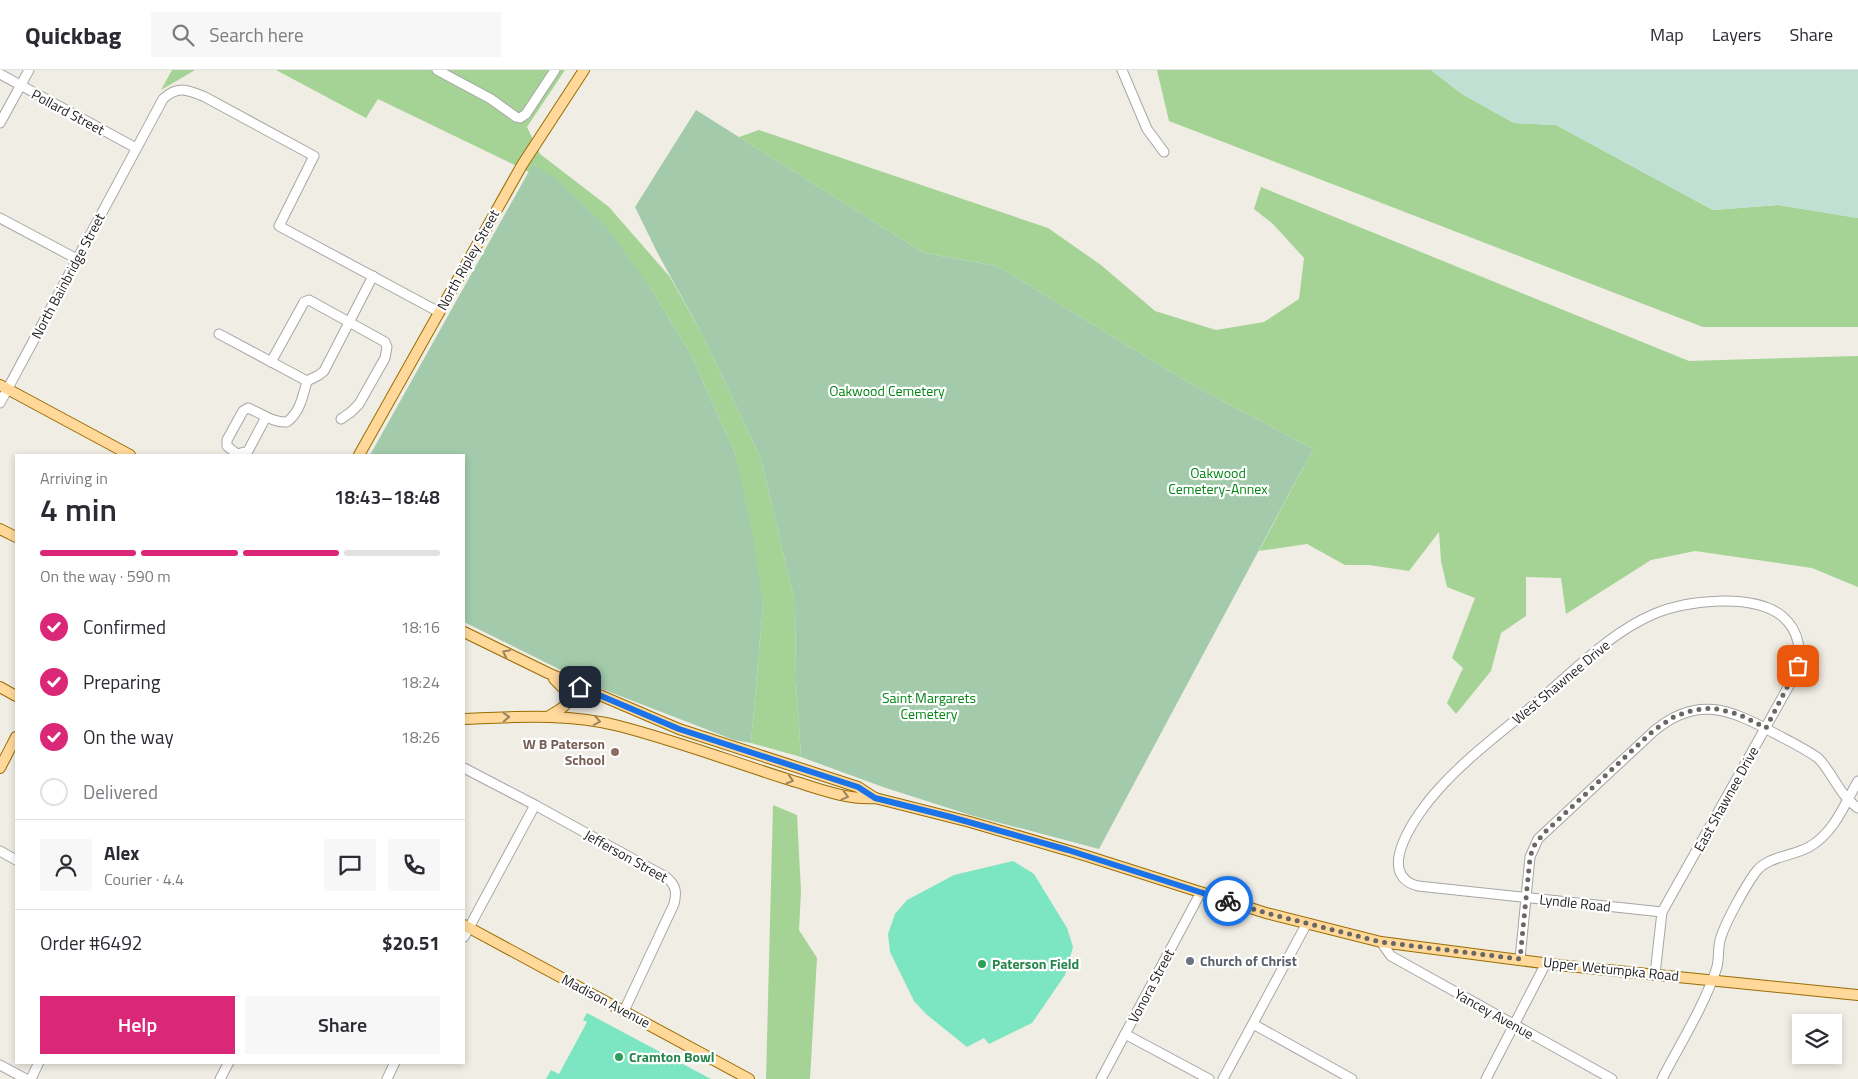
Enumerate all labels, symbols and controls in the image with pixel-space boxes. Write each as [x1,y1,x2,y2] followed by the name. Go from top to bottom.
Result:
[151,12,501,57] search box
[25,17,121,53] text: Quickbag
[209,20,304,49] text: Search here
[169,21,197,49] icon: search
[1650,21,1684,48] text: Map
[1712,21,1761,48] text: Layers
[1789,21,1833,48] text: Share
[28,83,109,140] street label: Pollard Street
[431,205,504,314] street label: North Ripley Street
[26,209,110,342] street label: North Bainbridge Street
[829,380,945,401] park label: Oakwood Cemetery
[1168,462,1268,499] park label: Oakwood Cemetery-Annex
[40,466,108,490] text: Arriving in
[334,482,440,511] text: 18:43–18:48
[40,485,117,533] text: 4 min
[40,564,171,588] text: On the way · 590 m
[83,612,166,641] text: Confirmed
[40,613,68,641] icon: check
[401,615,440,639] text: 18:16
[1507,634,1614,729] street label: West Shawnee Drive
[1777,645,1819,687] pin
[502,649,511,659] one-way arrow
[1784,652,1812,680] icon: bag
[559,666,601,708] pin
[83,667,160,696] text: Preparing
[40,668,68,696] icon: check
[401,670,440,694] text: 18:24
[566,673,594,701] icon: home
[882,687,976,724] park label: Saint Margarets Cemetery
[503,712,511,723] one-way arrow
[593,716,602,726] one-way arrow
[83,722,174,751] text: On the way
[40,723,68,751] icon: check
[401,725,440,749] text: 18:26
[523,733,605,770] place label: W B Paterson School
[1688,742,1763,855] street label: East Shawnee Drive
[609,746,621,758] marker: W B Paterson School
[785,774,794,784] one-way arrow
[83,777,158,806] text: Delivered
[841,790,849,800] one-way arrow
[581,824,672,887] street label: Jefferson Street
[104,838,139,867] text: Alex
[40,839,92,891] button: person
[324,839,376,891] button: chat
[388,839,440,891] button: phone
[104,867,184,891] text: Courier · 4.4
[1203,876,1253,926] courier
[1214,887,1242,915] icon: bike
[1538,888,1612,917] street label: Lyndle Road
[40,928,142,957] text: Order #6492
[382,928,440,957] text: $20.51
[1122,945,1179,1026] street label: Vonora Street
[1200,950,1297,971] place label: Church of Christ
[1542,951,1680,986] street label: Upper Wetumpka Road
[992,953,1079,974] place label: Paterson Field
[1184,955,1196,967] marker: Church of Christ
[976,958,988,970] marker: Paterson Field
[558,968,654,1033] street label: Madison Avenue
[1451,983,1538,1044] street label: Yancey Avenue
[40,996,235,1054] button: Help
[245,996,440,1054] button: Share
[1792,1014,1842,1064] map controls
[1792,1014,1842,1064] button: layers
[629,1046,715,1067] place label: Cramton Bowl
[613,1051,625,1063] marker: Cramton Bowl

